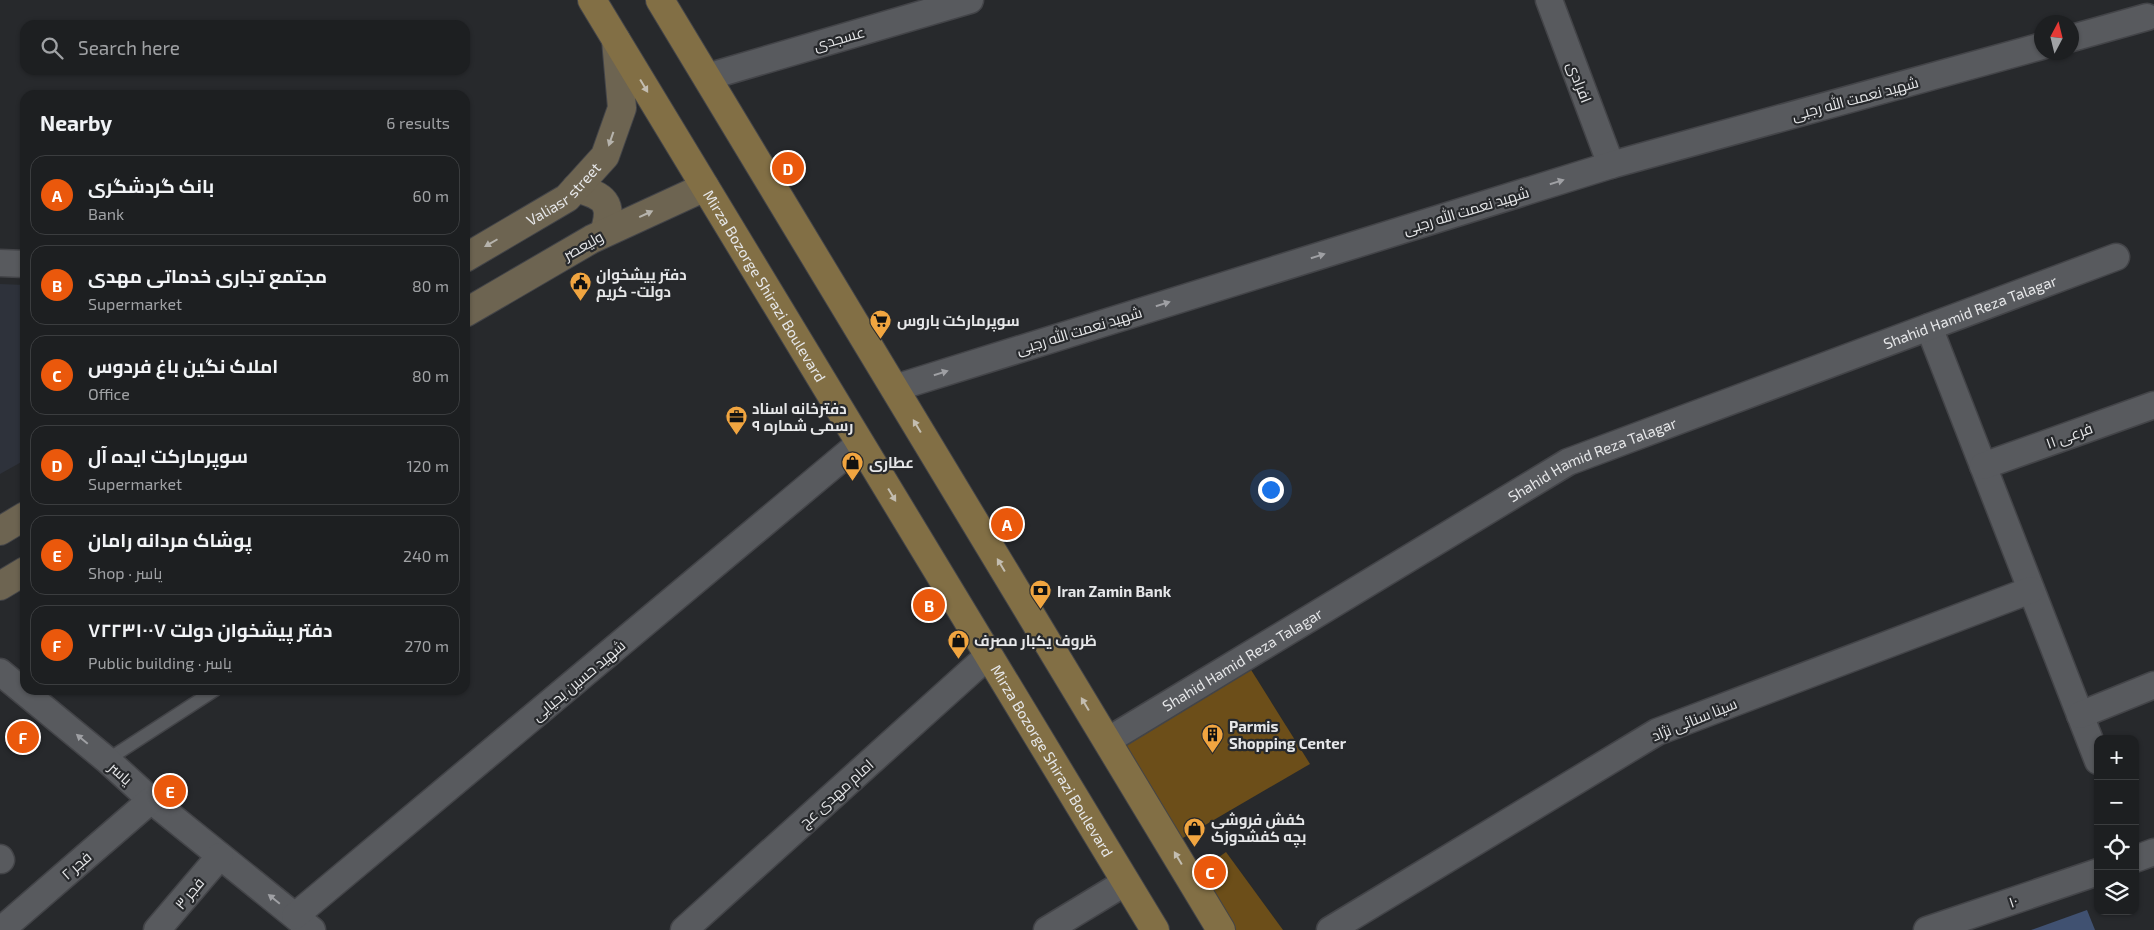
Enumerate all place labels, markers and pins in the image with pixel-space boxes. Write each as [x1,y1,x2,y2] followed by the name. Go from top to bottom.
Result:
[772,149,804,187] pin: D
[596,265,687,302] place label: دفتر پیشخوان دولت- کریم
[568,271,592,302] public building icon: دفتر پیشخوان دولت- کریم
[869,308,893,339] supermarket icon: سوپرمارکت باروس
[897,311,1020,332] place label: سوپرمارکت باروس
[752,399,853,435] place label: دفترخانه اسناد رسمی شماره ۹
[724,405,748,436] office icon: دفترخانه اسناد رسمی شماره ۹
[841,450,865,481] shop icon: عطاری
[869,453,914,472] place label: عطاری
[991,505,1023,543] pin: A
[1029,579,1053,610] bank icon: Iran Zamin Bank
[1057,582,1172,600] place label: Iran Zamin Bank
[913,586,945,624] pin: B
[946,628,970,659] shop icon: ظروف یکبار مصرف
[974,631,1097,650] place label: ظروف یکبار مصرف
[1229,717,1347,752] place label: Parmis Shopping Center
[7,718,39,756] pin: F
[1201,723,1225,754] building icon: Parmis Shopping Center
[154,772,186,810] pin: E
[1211,810,1306,848] place label: کفش فروشی بچه کفشدوزک
[1183,816,1207,847] shop icon: کفش فروشی بچه کفشدوزک
[1194,853,1226,891] pin: C

